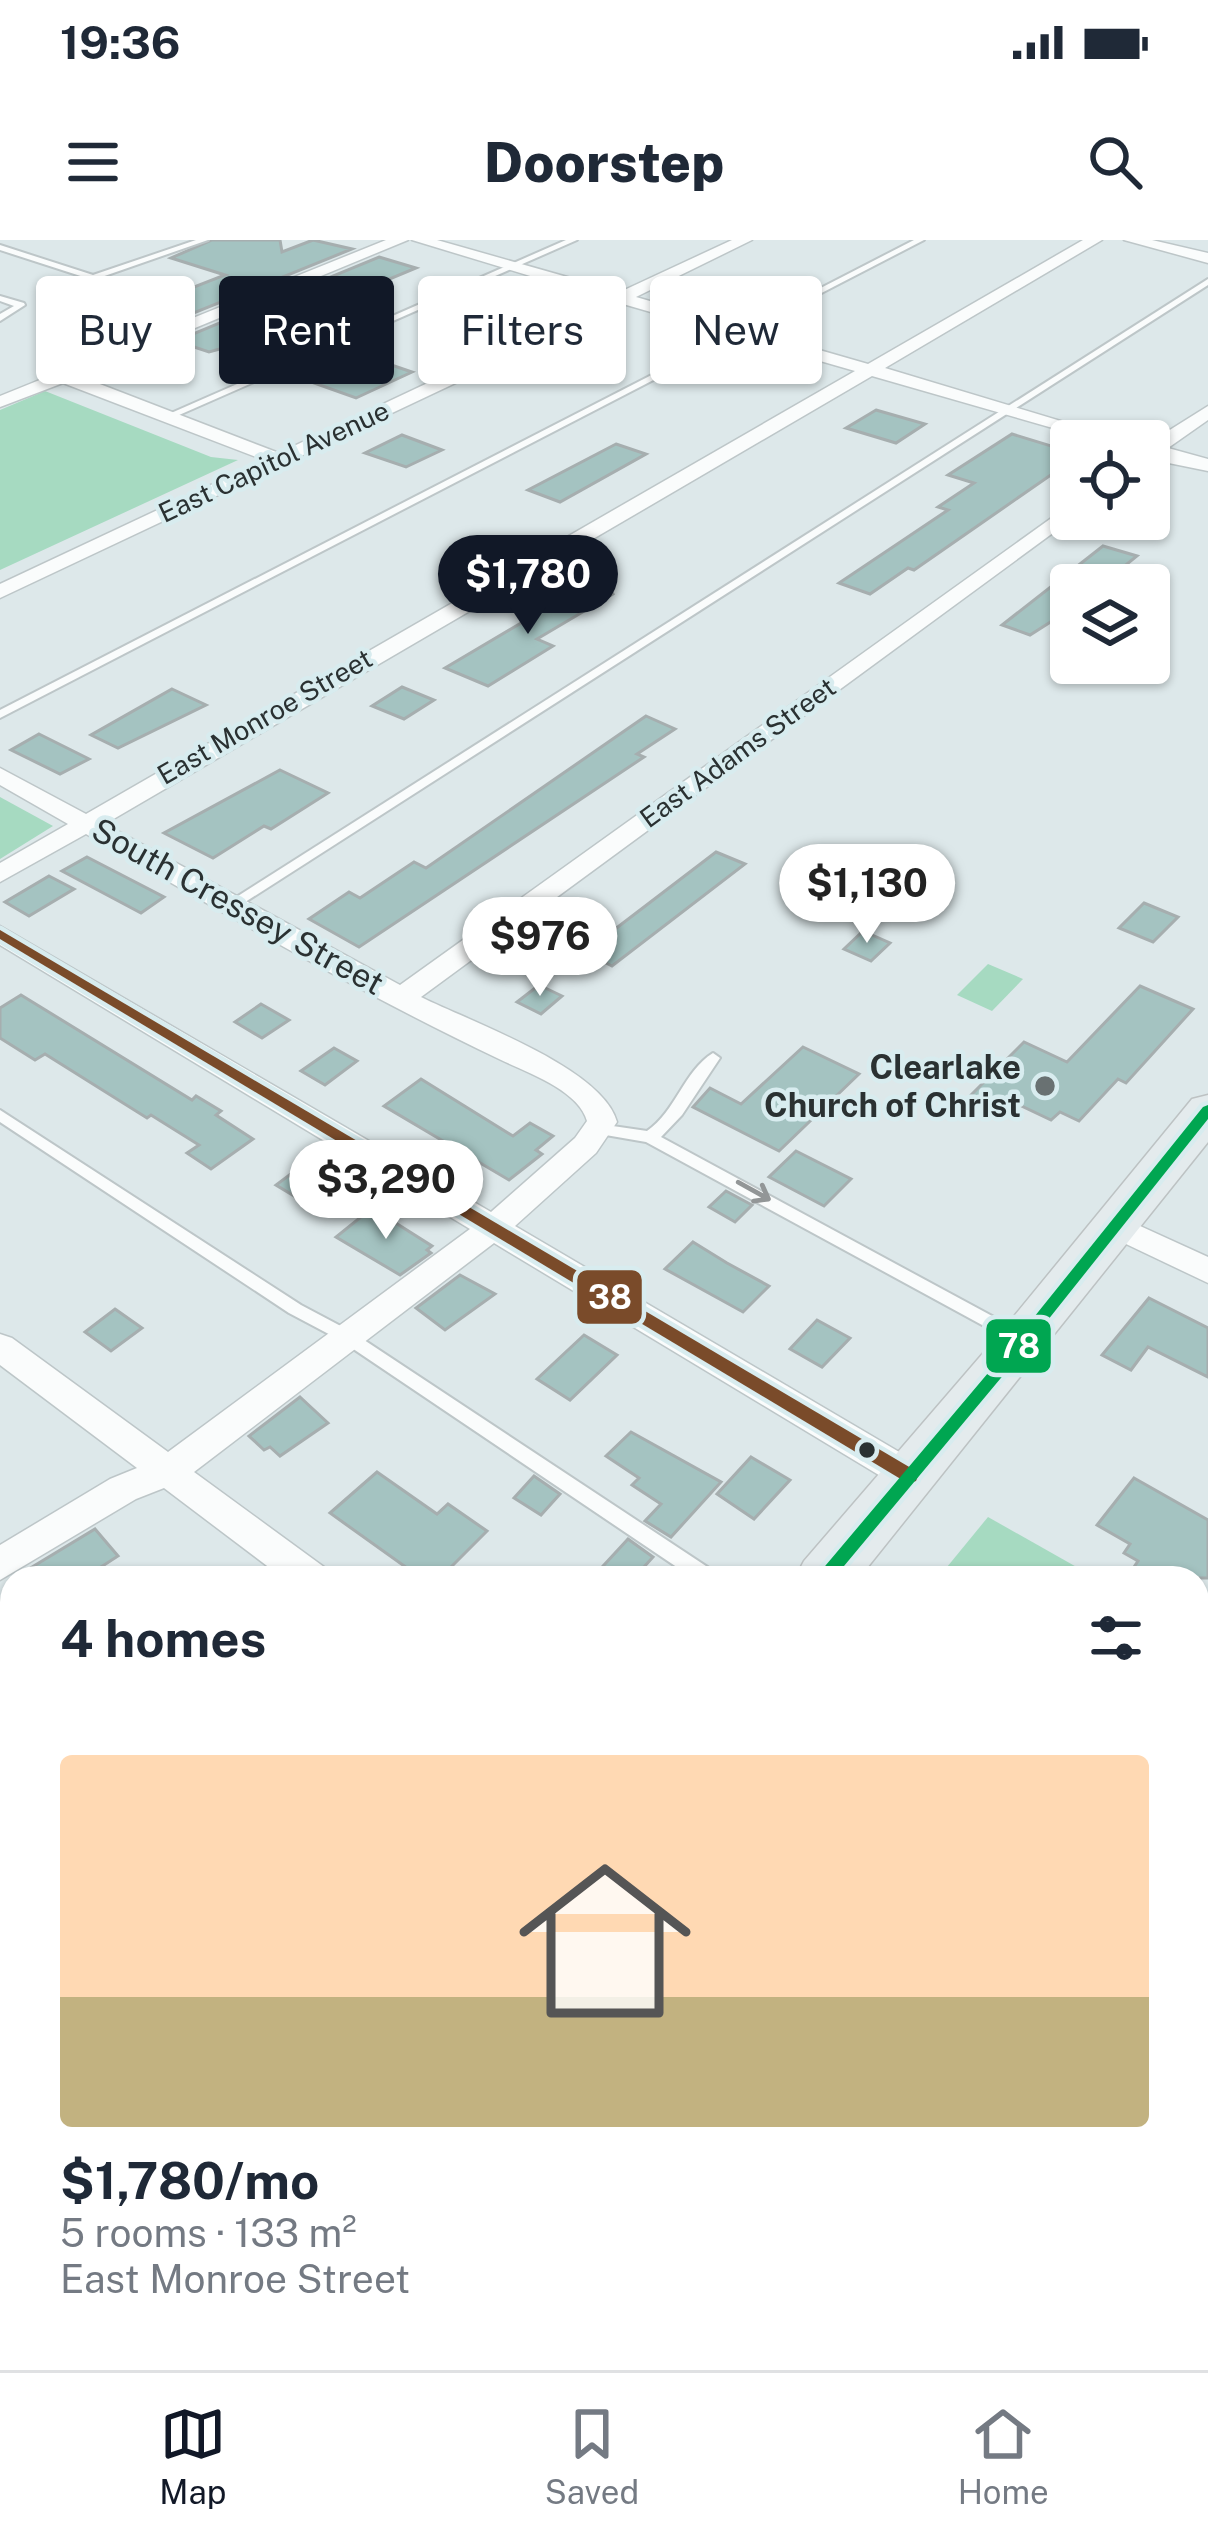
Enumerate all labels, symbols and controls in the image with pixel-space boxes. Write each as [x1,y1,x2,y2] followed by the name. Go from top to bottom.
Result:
[60,16,181,69] text: 19:36
[60,129,126,195] icon: menu
[1082,129,1148,195] icon: search
[484,131,724,194] text: Doorstep
[36,276,195,384] chip: Buy
[219,276,394,384] chip: Rent
[418,276,626,384] chip: Filters
[650,276,822,384] chip: New
[153,394,394,529] street label: East Capitol Avenue
[1050,420,1170,684] map controls
[1050,420,1170,540] button: locate
[430,535,626,637] pin: $1,780
[465,551,591,597] text: $1,780
[1050,564,1170,684] button: layers
[151,642,378,791] street label: East Monroe Street
[633,671,841,834] street label: East Adams Street
[86,810,390,1002] street label: South Cressey Street
[769,844,965,946] pin: $1,130
[806,860,928,906] text: $1,130
[469,897,611,999] pin: $976
[489,913,591,959] text: $976
[764,1048,1021,1124] place label: Clearlake Church of Christ
[1032,1073,1058,1099] marker: Clearlake Church of Christ
[288,1140,484,1242] pin: $3,290
[316,1156,456,1202] text: $3,290
[735,1180,770,1203] one-way arrow
[575,1268,644,1326] line badge: 38
[588,1278,632,1316] text: 38
[984,1317,1053,1375] line badge: 78
[998,1327,1040,1365] text: 78
[856,1439,878,1461] unlabelled marker
[1083,1605,1149,1671] icon: filters
[60,1609,266,1668] text: 4 homes
[497,1833,713,2049] icon: home
[60,2151,319,2210] text: $1,780/mo
[60,2210,357,2256] text: 5 rooms · 133 m²
[60,2256,410,2302] text: East Monroe Street
[159,2401,226,2511] tab: Map
[545,2401,639,2511] tab: Saved
[958,2401,1049,2511] tab: Home

